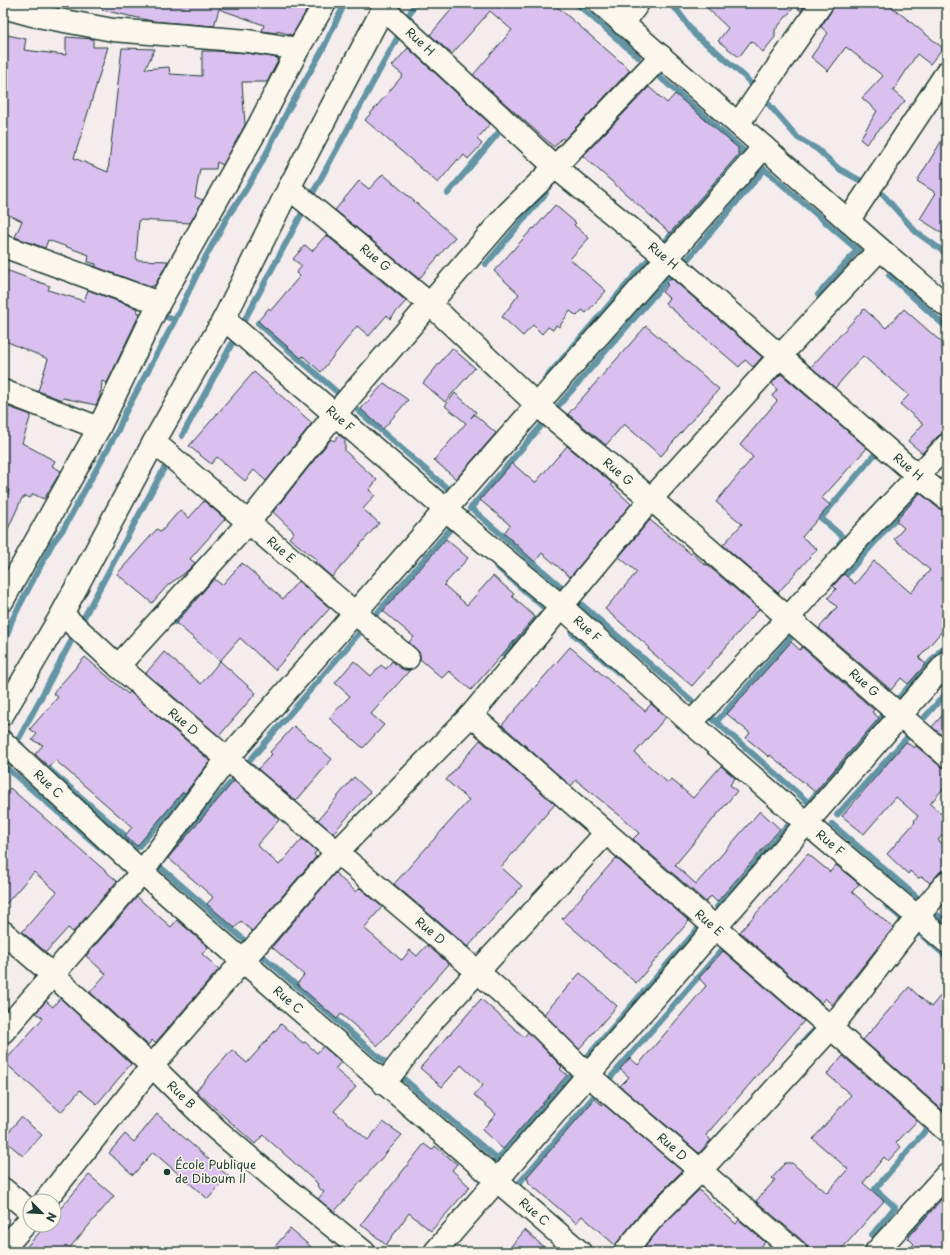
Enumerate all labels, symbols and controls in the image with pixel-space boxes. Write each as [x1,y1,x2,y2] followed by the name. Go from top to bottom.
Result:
[402,23,439,60] street label: Rue H
[645,237,683,273] street label: Rue H
[356,239,395,275] street label: Rue G
[323,401,359,436] street label: Rue F
[890,448,928,484] street label: Rue H
[599,453,638,489] street label: Rue G
[263,532,300,567] street label: Rue E
[570,611,606,646] street label: Rue F
[846,664,884,701] street label: Rue G
[165,703,203,739] street label: Rue D
[30,765,67,802] street label: Rue C
[813,825,849,860] street label: Rue F
[691,905,728,940] street label: Rue E
[412,912,450,948] street label: Rue D
[270,981,308,1017] street label: Rue C
[164,1076,200,1112] street label: Rue B
[654,1128,692,1164] street label: Rue D
[175,1155,256,1187] place label: École Publique de Diboum II
[162,1167,172,1177] marker: École Publique de Diboum II
[22,1193,62,1233] north arrow
[516,1193,554,1229] street label: Rue C
[42,1210,61,1225] text: N

